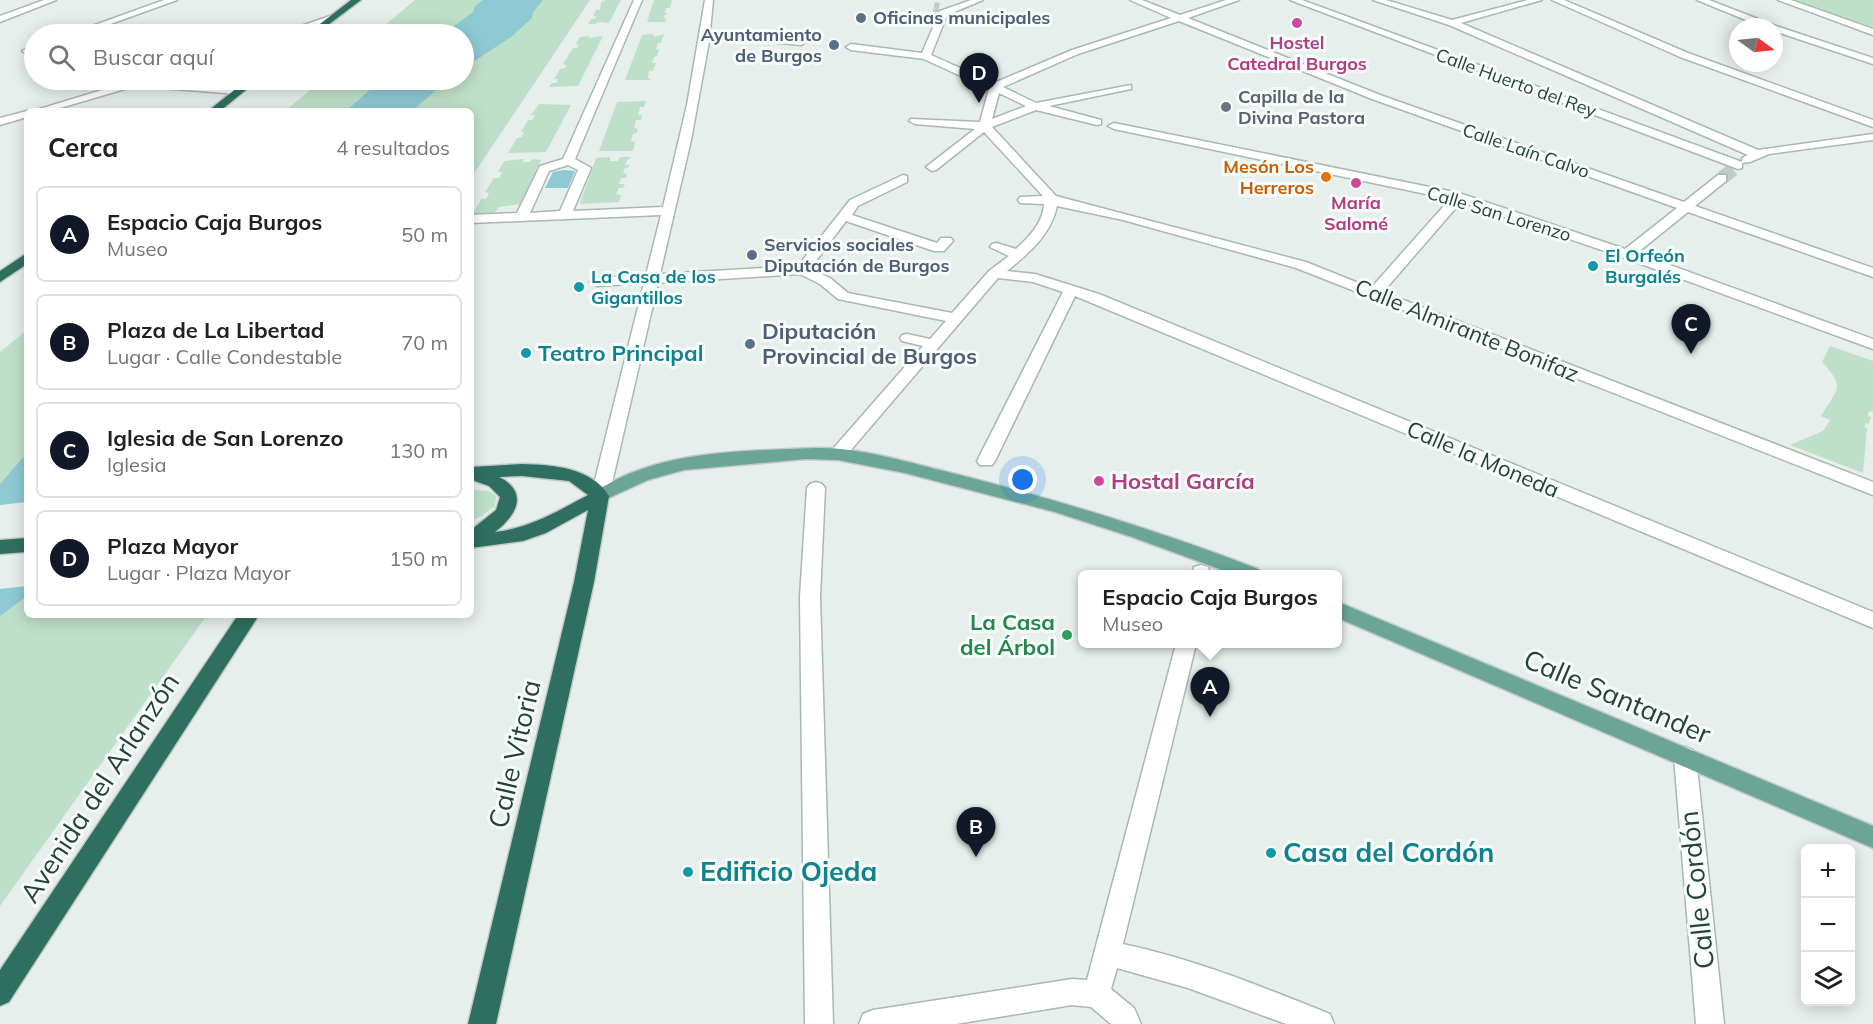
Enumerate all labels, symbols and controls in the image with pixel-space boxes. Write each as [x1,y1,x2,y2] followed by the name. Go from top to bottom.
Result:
[873,6,1050,29] place label: Oficinas municipales
[854,11,868,25] marker: Oficinas municipales
[1290,16,1304,30] marker: Hostel Catedral Burgos
[1729,18,1783,72] north arrow
[701,23,822,67] place label: Ayuntamiento de Burgos
[24,24,474,90] search box
[1227,31,1367,75] place label: Hostel Catedral Burgos
[827,38,841,52] marker: Ayuntamiento de Burgos
[45,41,78,74] icon: search
[93,43,214,71] text: Buscar aquí
[1433,43,1600,122] street label: Calle Huerto del Rey
[960,54,998,103] pin: D
[1238,85,1365,129] place label: Capilla de la Divina Pastora
[1219,100,1233,114] marker: Capilla de la Divina Pastora
[1460,118,1593,183] street label: Calle Laín Calvo
[48,131,118,164] text: Cerca
[336,135,450,160] text: 4 resultados
[1223,155,1314,199] place label: Mesón Los Herreros
[1319,170,1333,184] marker: Mesón Los Herreros
[1349,176,1363,190] marker: María Salomé
[1424,181,1574,246] street label: Calle San Lorenzo
[1324,191,1388,235] place label: María Salomé
[107,208,322,236] text: Espacio Caja Burgos
[62,222,77,247] text: A
[401,222,448,247] text: 50 m
[764,233,949,277] place label: Servicios sociales Diputación de Burgos
[107,236,168,261] text: Museo
[1605,244,1685,288] place label: El Orfeón Burgalés
[745,248,759,262] marker: Servicios sociales Diputación de Burgos
[1586,259,1600,273] marker: El Orfeón Burgalés
[591,265,716,309] place label: La Casa de los Gigantillos
[1351,272,1583,388] street label: Calle Almirante Bonifaz
[572,280,586,294] marker: La Casa de los Gigantillos
[1672,304,1710,354] pin: C
[107,316,325,344] text: Plaza de La Libertad
[762,317,977,370] place label: Diputación Provincial de Burgos
[63,330,76,355] text: B
[401,330,448,355] text: 70 m
[743,337,757,351] marker: Diputación Provincial de Burgos
[538,339,703,367] place label: Teatro Principal
[107,344,342,369] text: Lugar · Calle Condestable
[519,346,533,360] marker: Teatro Principal
[1403,414,1563,504] street label: Calle la Moneda
[107,424,343,452] text: Iglesia de San Lorenzo
[63,438,76,463] text: C
[389,438,448,463] text: 130 m
[107,452,167,477] text: Iglesia
[1008,465,1037,494] your location
[1111,467,1255,495] place label: Hostal García
[1092,474,1106,488] marker: Hostal García
[107,532,238,560] text: Plaza Mayor
[62,546,77,571] text: D
[389,546,448,571] text: 150 m
[107,560,291,585] text: Lugar · Plaza Mayor
[1078,570,1342,648] popup
[1102,583,1318,611] text: Espacio Caja Burgos
[960,608,1055,661] place label: La Casa del Árbol
[1102,611,1163,636] text: Museo
[1060,628,1074,642] marker: La Casa del Árbol
[1519,641,1716,751] street label: Calle Santander
[12,666,186,909] street label: Avenida del Arlanzón
[1190,668,1230,717] pin: A
[480,676,548,831] street label: Calle Vitoria
[956,808,996,857] pin: B
[1671,809,1721,971] street label: Calle Cordón
[1283,835,1494,869] place label: Casa del Cordón
[1801,844,1855,1006] map controls
[1801,844,1855,898] button: +
[1264,846,1278,860] marker: Casa del Cordón
[700,854,877,888] place label: Edificio Ojeda
[681,865,695,879] marker: Edificio Ojeda
[1801,898,1855,952] button: −
[1801,952,1855,1006] button: layers

